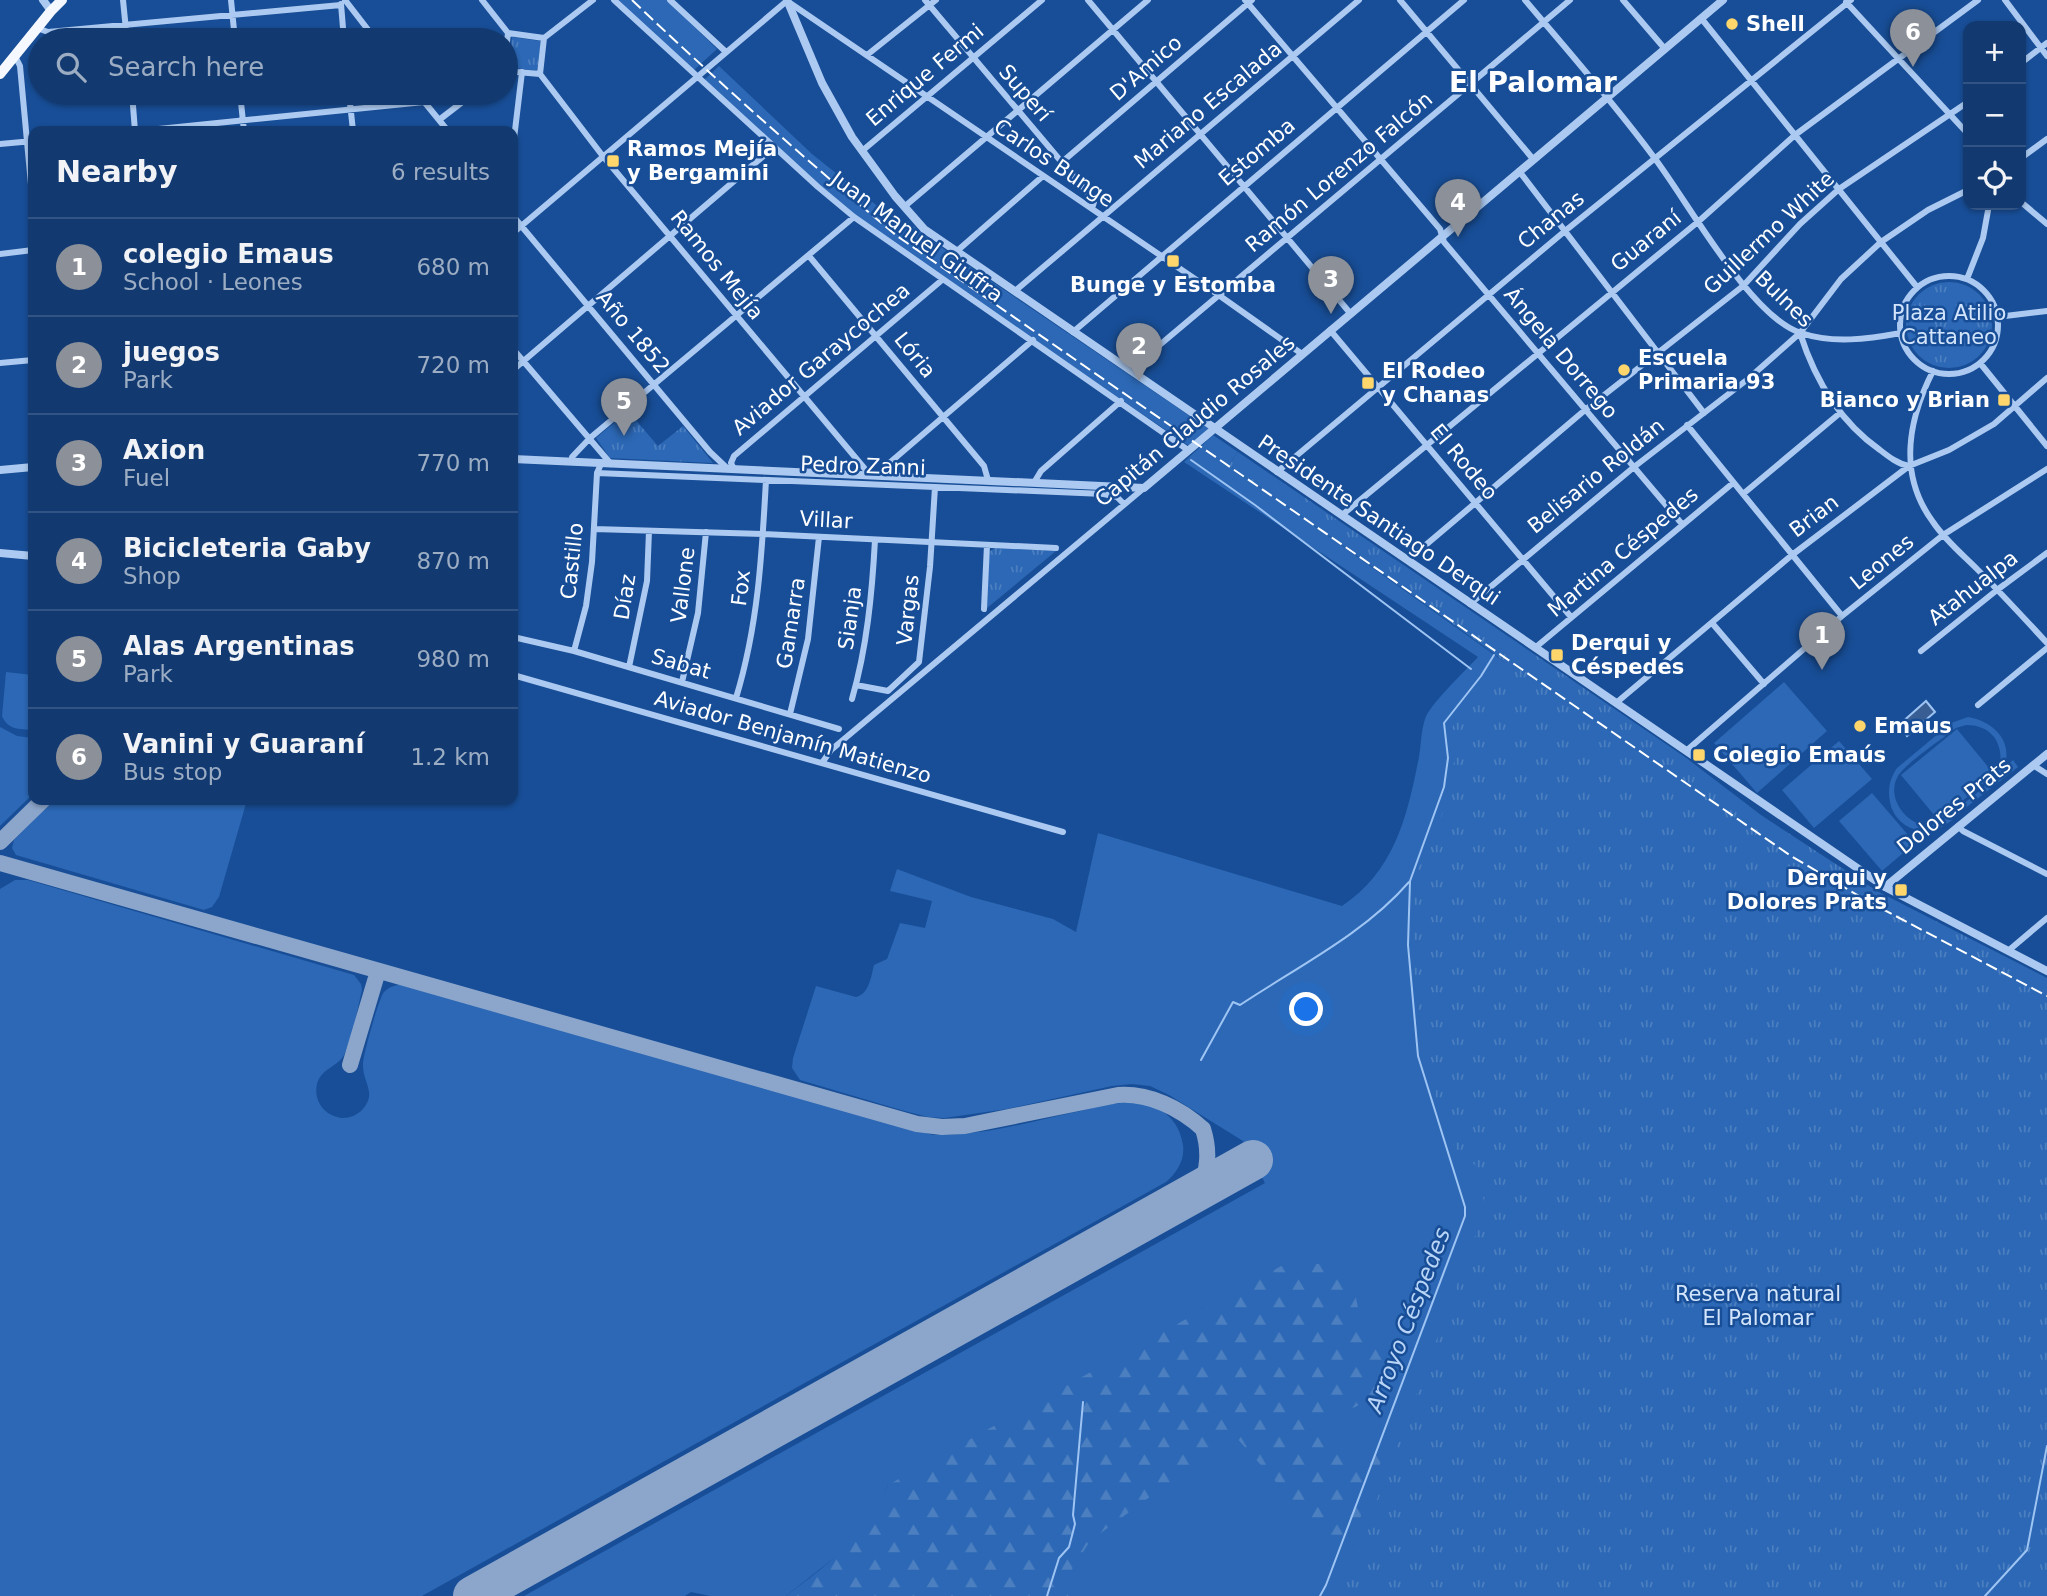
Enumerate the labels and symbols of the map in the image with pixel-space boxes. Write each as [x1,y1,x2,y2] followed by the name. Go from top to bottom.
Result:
[1890,9,1936,67] pin: 6
[1746,12,1805,36] place label: Shell
[1724,16,1740,32] marker: Shell
[861,19,989,131] street label: Enrique Fermi
[1105,30,1187,106] street label: D'Amico
[1130,36,1286,174] street label: Mariano Escalada
[994,60,1057,127] street label: Superí
[1449,66,1617,99] district label: El Palomar
[1241,87,1437,257] street label: Ramón Lorenzo Falcón
[1214,113,1300,191] street label: Estomba
[989,114,1119,212] street label: Carlos Bunge
[627,137,777,185] place label: Ramos Mejía y Bergamini
[605,153,621,169] marker: Ramos Mejía y Bergamini
[825,165,1008,307] street label: Juan Manuel Giuffra
[1699,166,1839,300] street label: Guillermo White
[1435,179,1481,237] pin: 4
[1513,186,1589,254] street label: Chanas
[1606,205,1687,276] street label: Guaraní
[666,206,768,324] street label: Ramos Mejía
[1165,253,1181,269] marker: Bunge y Estomba
[1308,256,1354,314] pin: 3
[1750,266,1818,332] street label: Bulnes
[1070,273,1276,297] place label: Bunge y Estomba
[728,278,914,440] street label: Aviador Garaycochea
[1499,282,1624,423] street label: Ángela Dorrego
[591,286,675,378] street label: Año 1852
[1892,301,2006,349] park label: Plaza Atilio Cattaneo
[1116,323,1162,381] pin: 2
[889,327,941,383] street label: Lória
[1090,330,1300,512] street label: Capitán Claudio Rosales
[1638,346,1775,394] place label: Escuela Primaria 93
[1382,359,1489,407] place label: El Rodeo y Chanas
[1616,362,1632,378] marker: Escuela Primaria 93
[1360,375,1376,391] marker: El Rodeo y Chanas
[601,378,647,436] pin: 5
[1820,388,1990,412] place label: Bianco y Brian
[1996,392,2012,408] marker: Bianco y Brian
[1523,414,1669,538] street label: Belisario Roldán
[1425,419,1503,505] street label: El Rodeo
[1253,430,1505,610] street label: Presidente Santiago Derqui
[800,452,926,480] street label: Pedro Zanni
[1543,482,1703,622] street label: Martina Céspedes
[1785,490,1843,542] street label: Brian
[799,507,853,533] street label: Villar
[556,521,588,601] street label: Castillo
[1846,529,1918,595] street label: Leones
[666,546,700,624] street label: Vallone
[1924,546,2022,630] street label: Atahualpa
[727,569,755,607] street label: Fox
[610,572,640,622] street label: Díaz
[892,573,924,647] street label: Vargas
[772,576,810,670] street label: Gamarra
[834,585,866,651] street label: Sianja
[1799,612,1845,670] pin: 1
[1571,631,1684,679] place label: Derqui y Céspedes
[649,644,713,684] street label: Sabat
[1549,647,1565,663] marker: Derqui y Céspedes
[652,686,934,788] street label: Aviador Benjamín Matienzo
[1874,714,1952,738] place label: Emaus
[1852,718,1868,734] marker: Emaus
[1713,743,1886,767] place label: Colegio Emaús
[1691,747,1707,763] marker: Colegio Emaús
[1892,753,2016,859] street label: Dolores Prats
[1727,866,1887,914] place label: Derqui y Dolores Prats
[1893,882,1909,898] marker: Derqui y Dolores Prats
[1289,992,1323,1026] your location
[1360,1224,1455,1418] water label: Arroyo Céspedes
[1675,1282,1841,1330] park label: Reserva natural El Palomar

